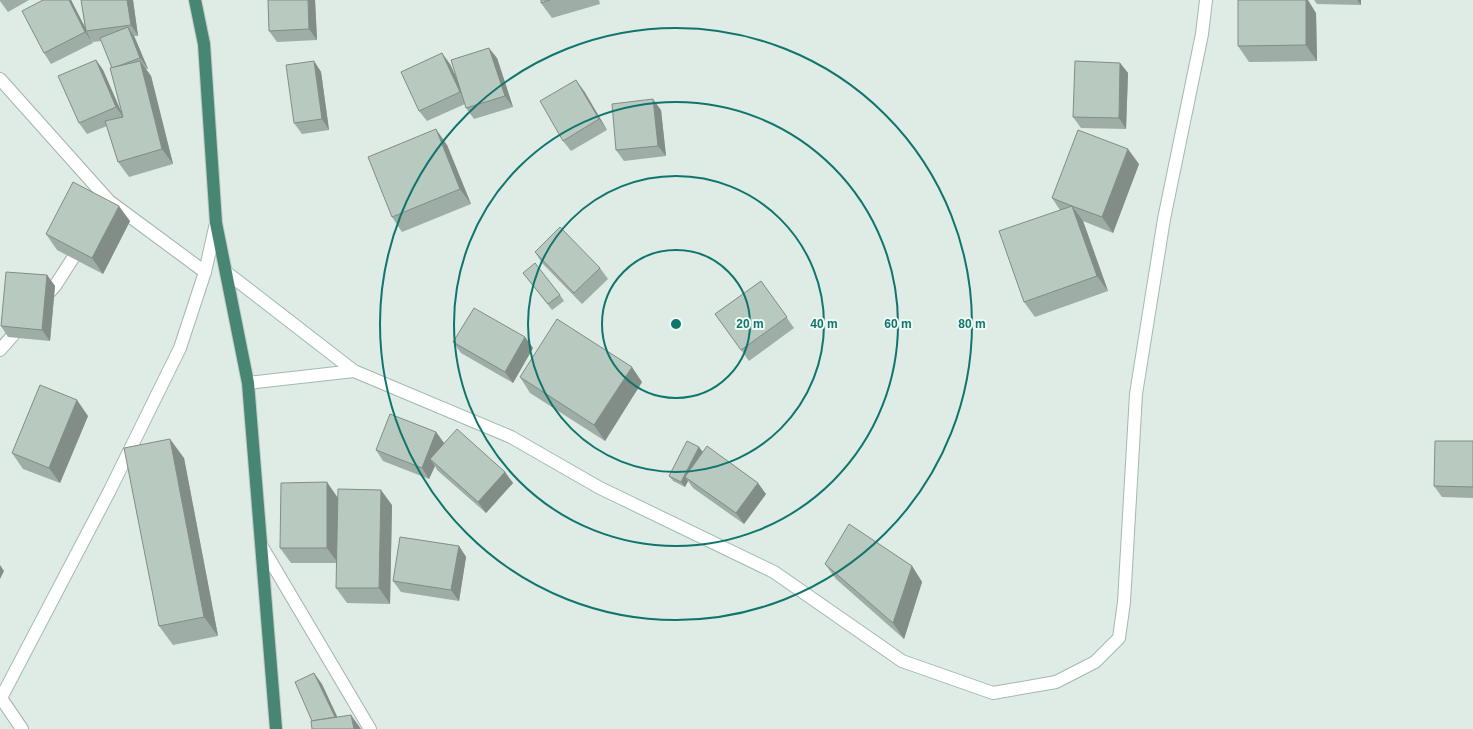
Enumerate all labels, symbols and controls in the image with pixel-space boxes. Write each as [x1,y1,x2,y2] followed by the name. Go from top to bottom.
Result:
[669,317,683,331] centre of rings
[736,317,764,331] text: 20 m
[810,317,838,331] text: 40 m
[884,317,912,331] text: 60 m
[958,317,986,331] text: 80 m

